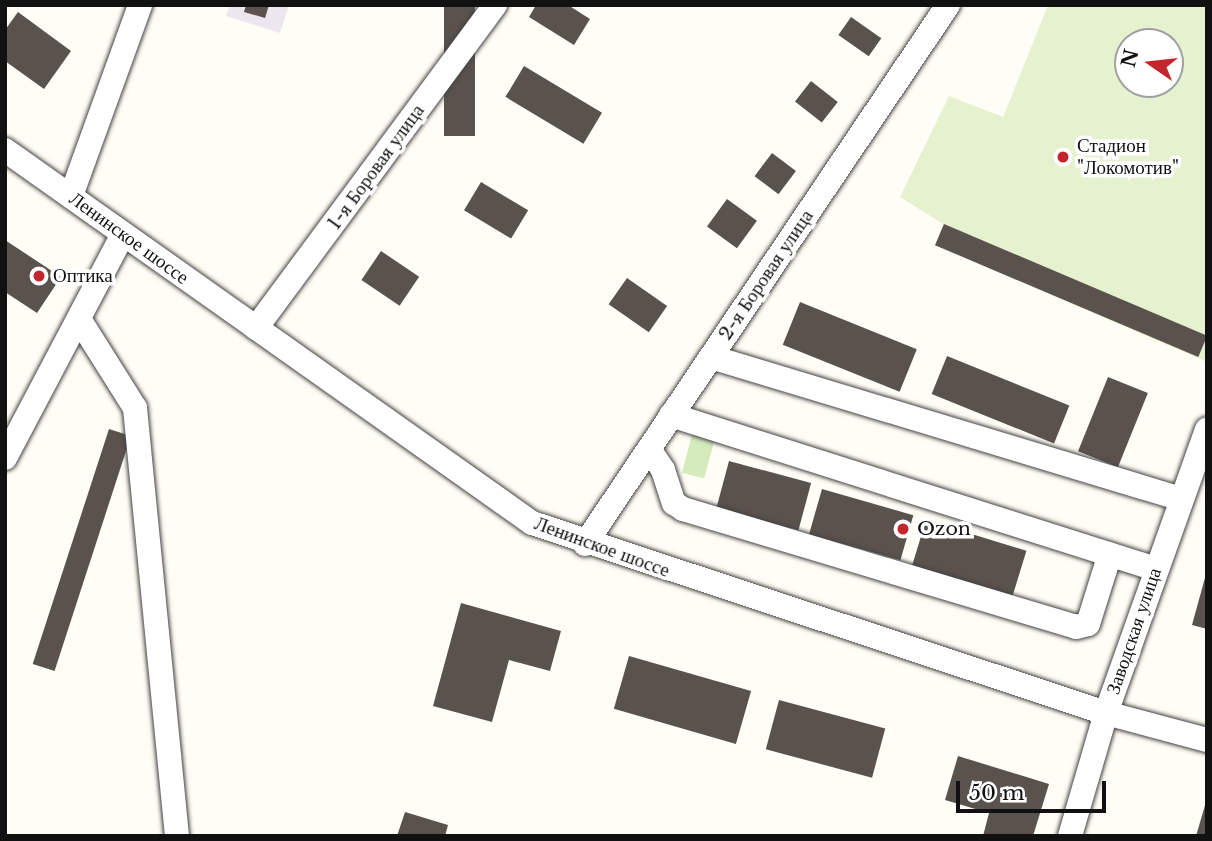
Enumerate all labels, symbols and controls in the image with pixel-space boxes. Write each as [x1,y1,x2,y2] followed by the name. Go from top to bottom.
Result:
[1114,28,1184,98] north arrow
[1117,47,1143,70] text: N
[323,100,429,234] street label: 1-я Боровая улица
[1077,135,1179,179] place label: Стадион "Локомотив"
[1055,149,1071,165] marker: Стадион "Локомотив"
[65,187,193,289] street label: Ленинское шоссе
[714,205,818,345] street label: 2-я Боровая улица
[53,265,113,287] place label: Оптика
[31,268,47,284] marker: Оптика
[531,512,673,582] street label: Ленинское шоссе
[917,518,971,540] place label: Ozon
[895,521,911,537] marker: Ozon
[1102,565,1166,697] street label: Заводская улица
[960,768,1110,812] scale bar
[969,780,1024,806] text: 50 m

